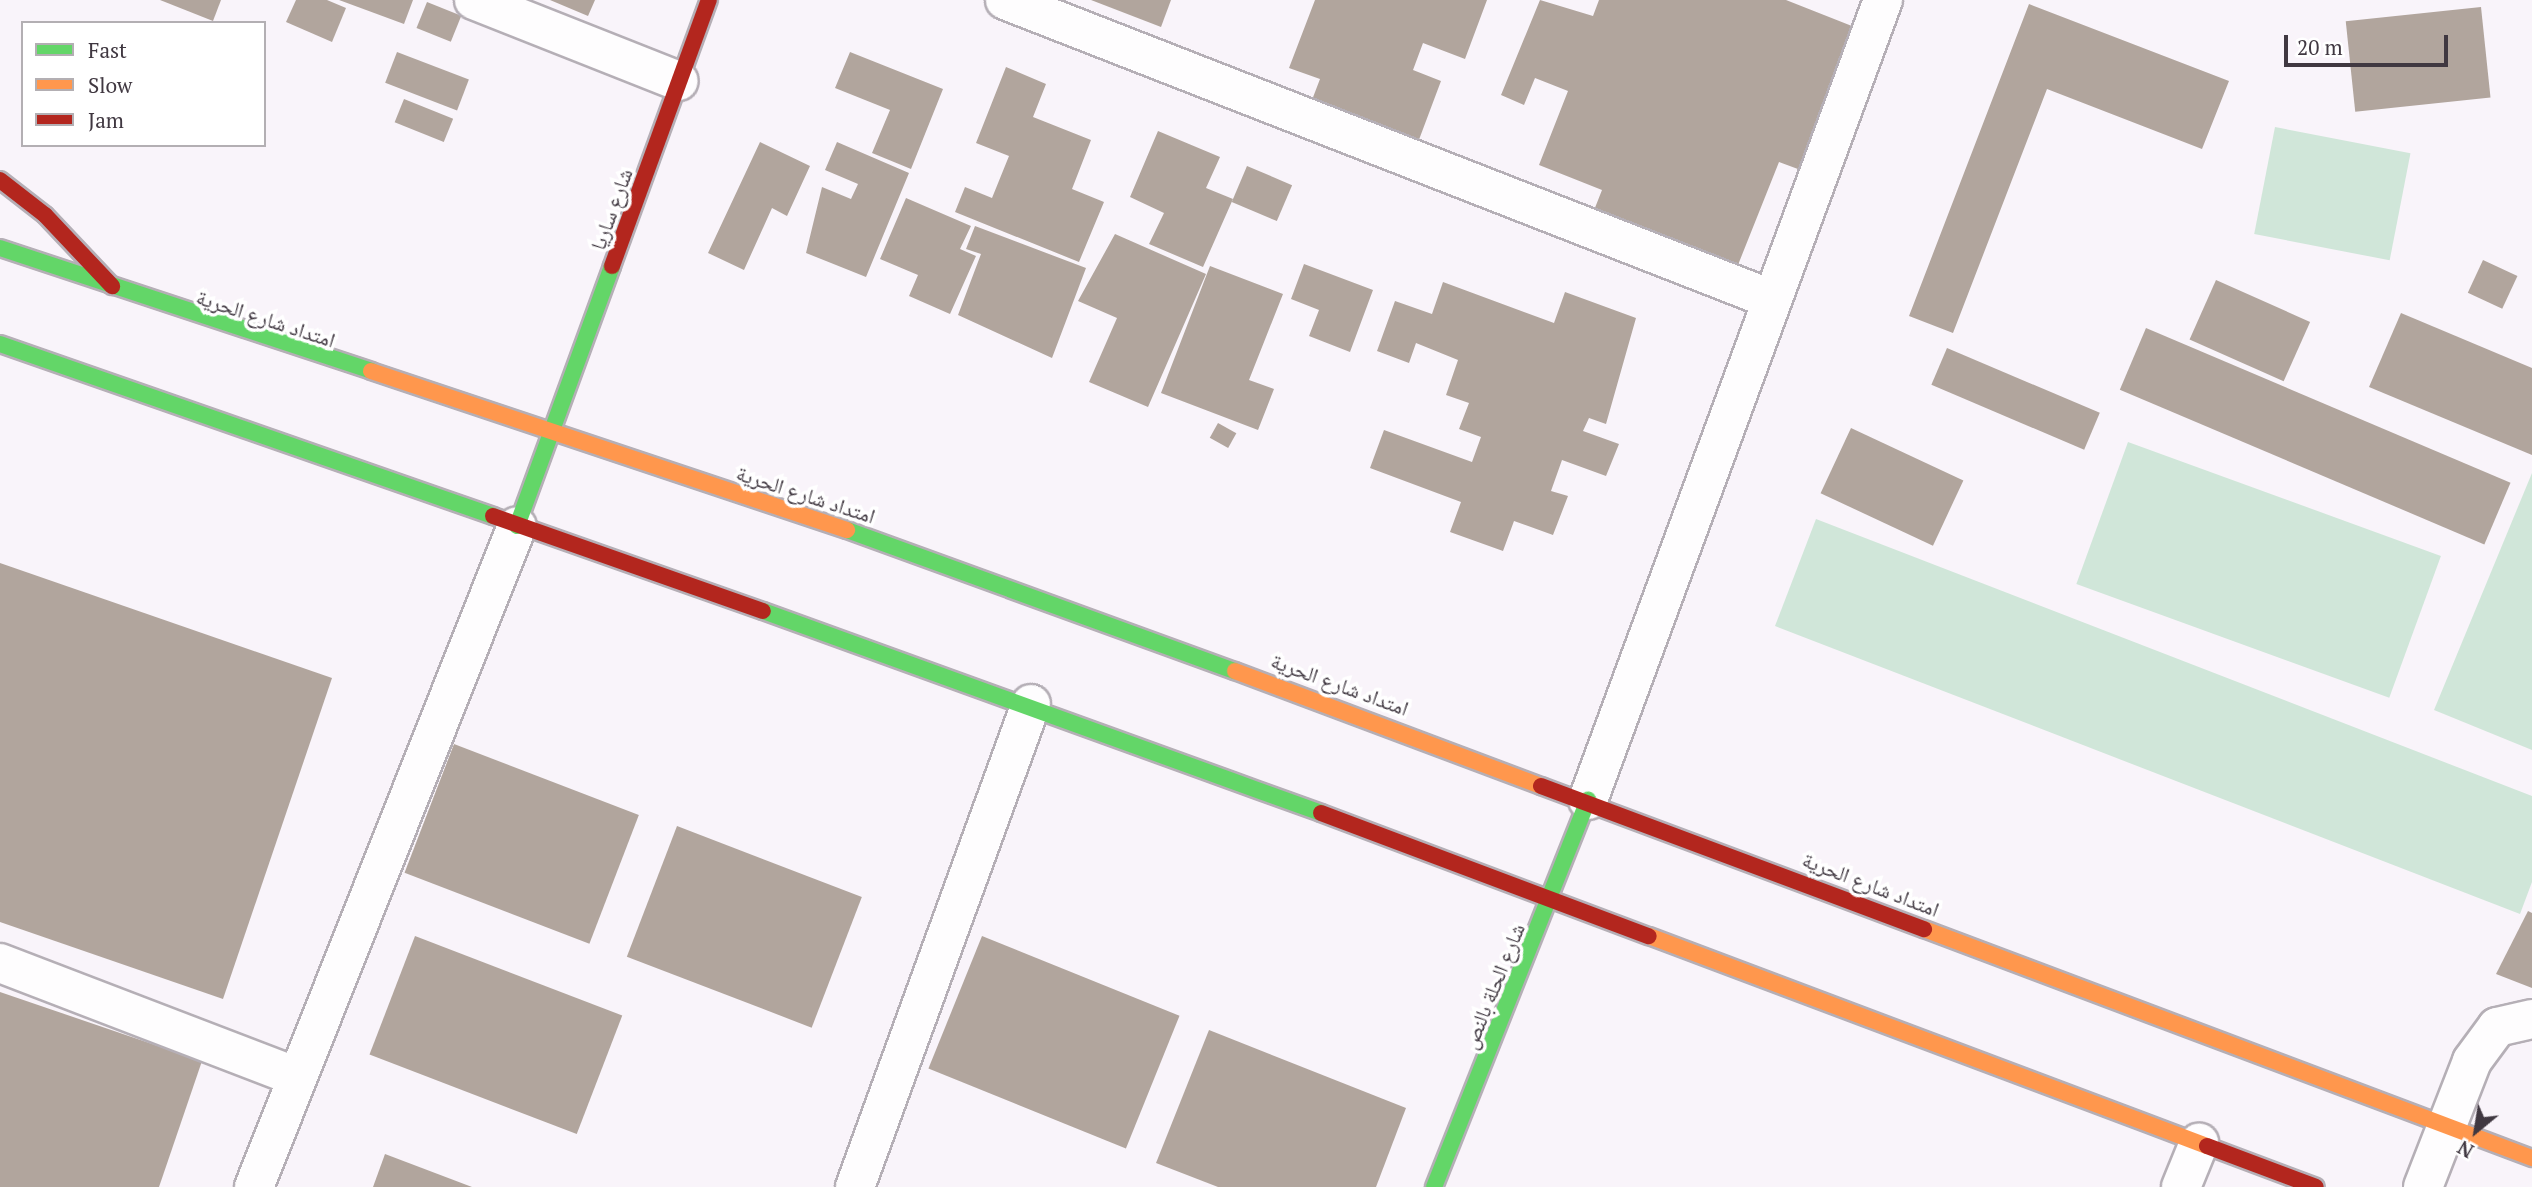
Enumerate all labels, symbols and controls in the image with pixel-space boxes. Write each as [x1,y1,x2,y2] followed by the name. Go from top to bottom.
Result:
[21,21,266,147] legend
[2287,21,2452,65] scale bar
[2297,33,2343,61] text: 20 m
[88,36,127,64] text: Fast
[88,71,132,99] text: Slow
[88,106,124,134] text: Jam
[585,165,637,253] street label: شارع ساريا
[193,284,339,352] street label: امتداد شارع الحرية
[733,460,879,528] street label: امتداد شارع الحرية
[1268,647,1412,721] street label: امتداد شارع الحرية
[1799,846,1943,922] street label: امتداد شارع الحرية
[1456,920,1530,1052] street label: شارع الحلة بالنص
[2441,1096,2511,1166] north arrow
[2453,1135,2478,1164] text: N

